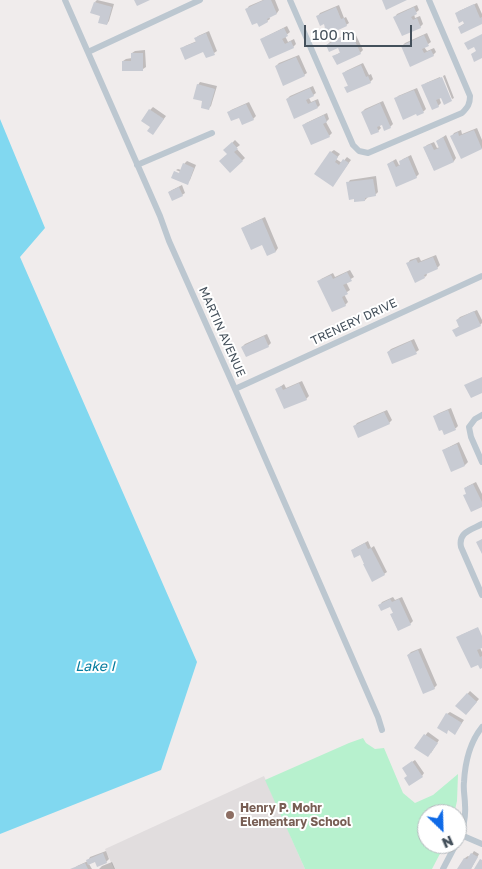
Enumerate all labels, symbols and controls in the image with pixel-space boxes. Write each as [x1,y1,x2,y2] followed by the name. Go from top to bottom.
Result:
[307,15,414,47] scale bar
[312,25,355,43] text: 100 m
[196,285,248,379] street label: MARTIN AVENUE
[309,296,399,348] street label: TRENERY DRIVE
[75,659,115,675] water label: Lake I
[240,801,351,829] place label: Henry P. Mohr Elementary School
[417,804,467,854] north arrow
[224,809,236,821] marker: Henry P. Mohr Elementary School
[440,832,456,852] text: N

